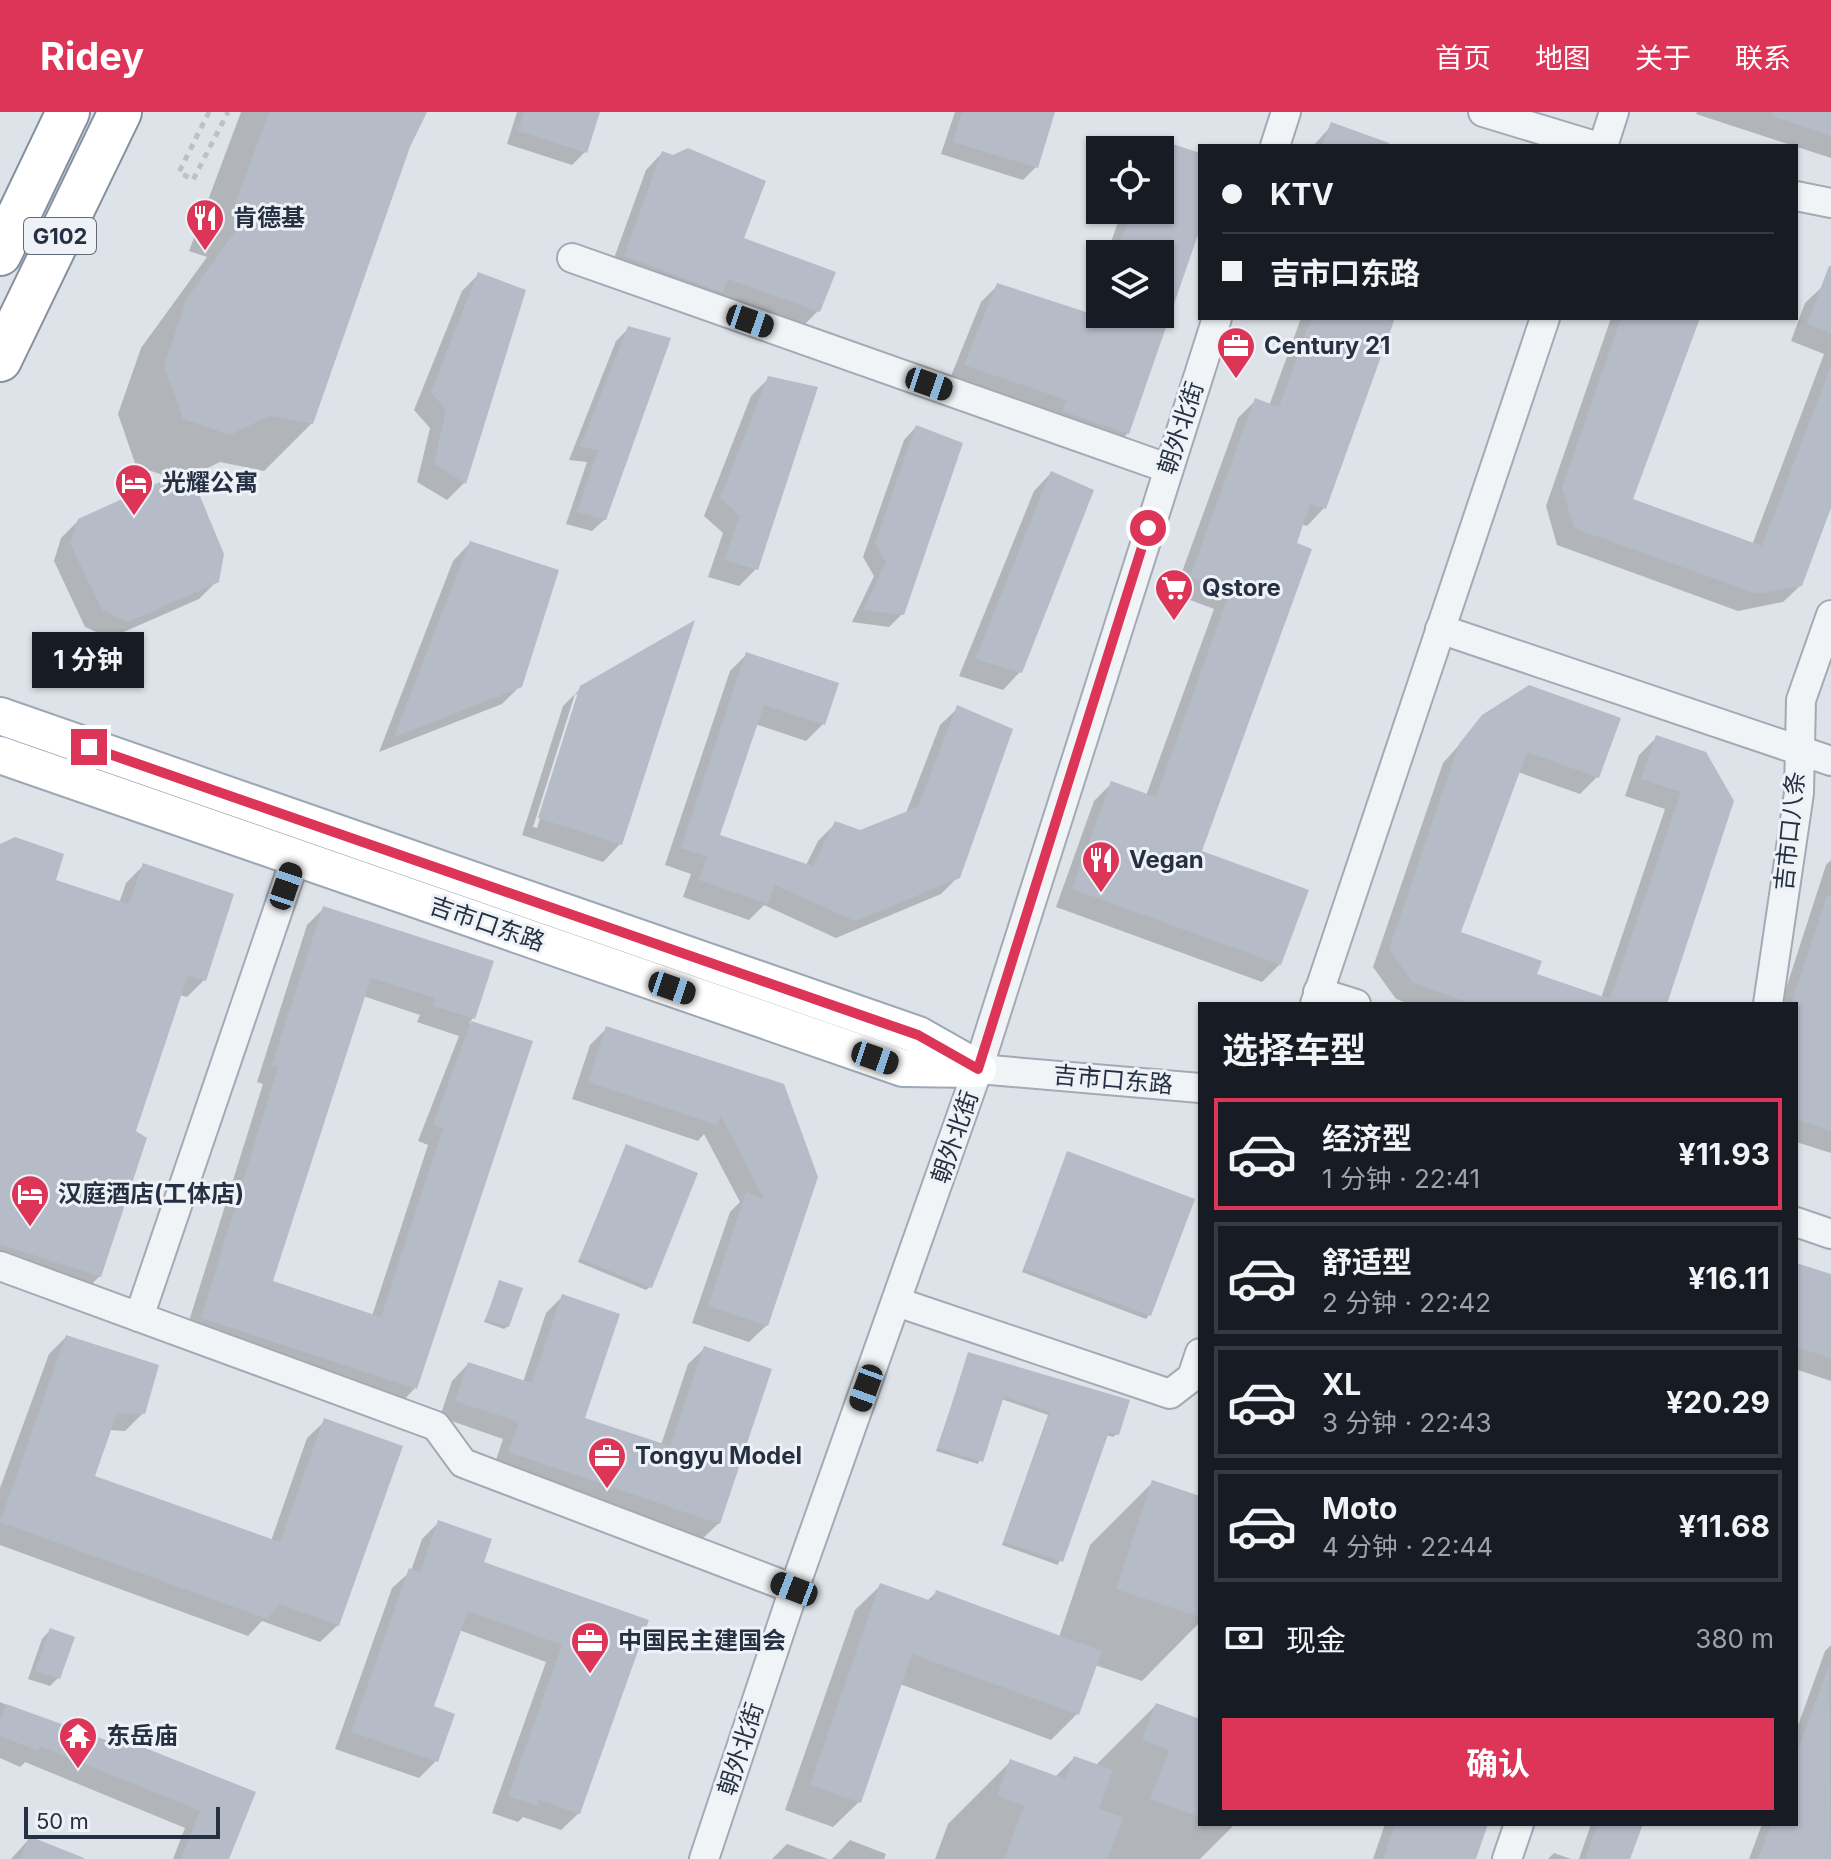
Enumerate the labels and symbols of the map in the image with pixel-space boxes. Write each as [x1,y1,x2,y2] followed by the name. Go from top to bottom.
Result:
[184,197,226,252] restaurant icon: 肯德基
[233,203,305,232] place label: 肯德基
[24,218,96,254] road number: G102
[723,302,777,340] car
[1215,325,1257,380] office icon: Century 21
[1264,331,1390,360] place label: Century 21
[902,365,956,403] car
[1152,378,1209,478] street label: 朝外北街
[113,462,155,517] hotel icon: 光耀公寓
[162,468,258,497] place label: 光耀公寓
[1130,510,1166,546] route start
[1153,567,1195,622] supermarket icon: Qstore
[1202,573,1281,602] place label: Qstore
[33,631,145,687] callout: 1 分钟
[71,729,107,765] route end
[1769,770,1810,892] street label: 吉市口八条
[1080,839,1122,894] restaurant icon: Vegan
[1129,845,1204,874] place label: Vegan
[267,859,305,913] car
[426,890,549,957] street label: 吉市口东路
[645,969,699,1007] car
[848,1039,902,1077] car
[1052,1060,1174,1099] street label: 吉市口东路
[925,1087,984,1187] street label: 朝外北街
[9,1173,51,1228] hotel icon: 汉庭酒店(工体店)
[58,1179,244,1208] place label: 汉庭酒店(工体店)
[847,1361,885,1415] car
[586,1435,628,1490] office icon: Tongyu Model
[635,1441,802,1470] place label: Tongyu Model
[767,1569,821,1609] car
[569,1620,611,1675] office icon: 中国民主建国会
[618,1626,786,1655] place label: 中国民主建国会
[712,1699,769,1799] street label: 朝外北街
[57,1715,99,1770] temple icon: 东岳庙
[106,1721,178,1750] place label: 东岳庙
[24,1803,220,1839] scale bar

